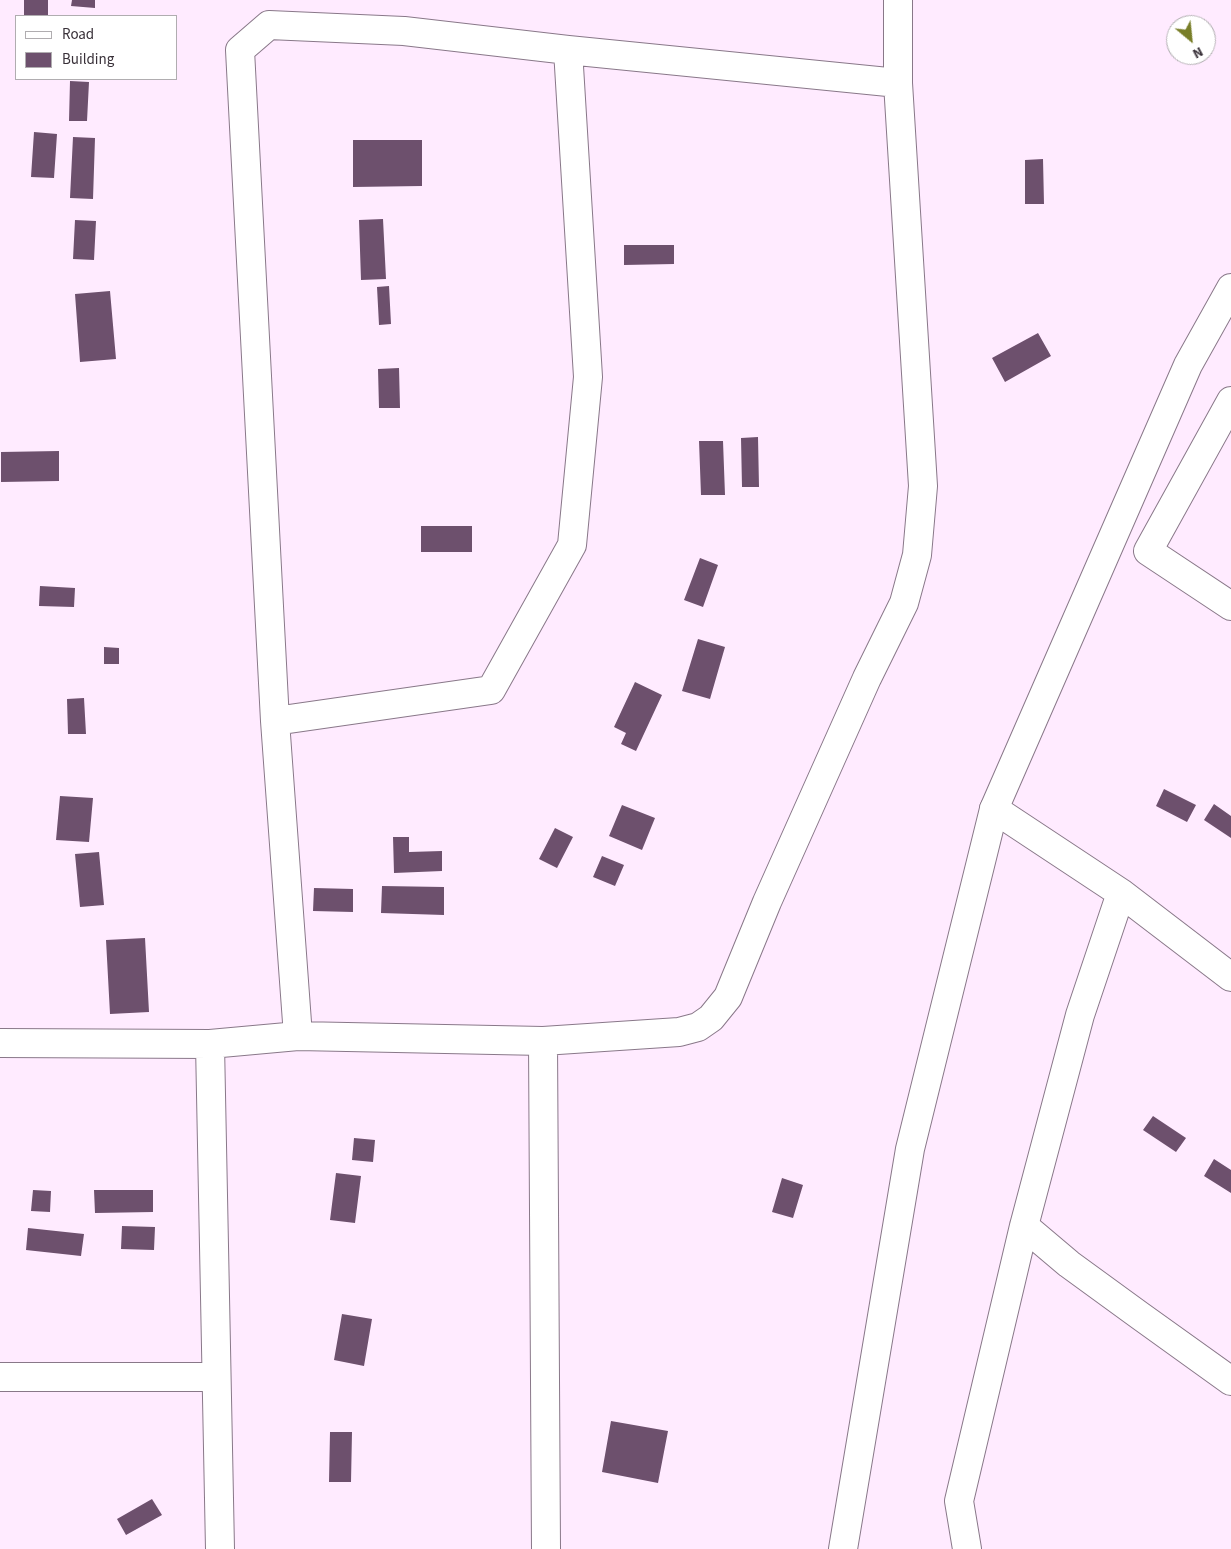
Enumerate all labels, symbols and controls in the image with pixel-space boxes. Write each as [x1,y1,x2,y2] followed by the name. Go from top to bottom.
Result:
[15,15,178,80] legend
[1166,15,1216,65] north arrow
[62,24,94,45] text: Road
[1189,41,1206,63] text: N
[62,49,114,70] text: Building

